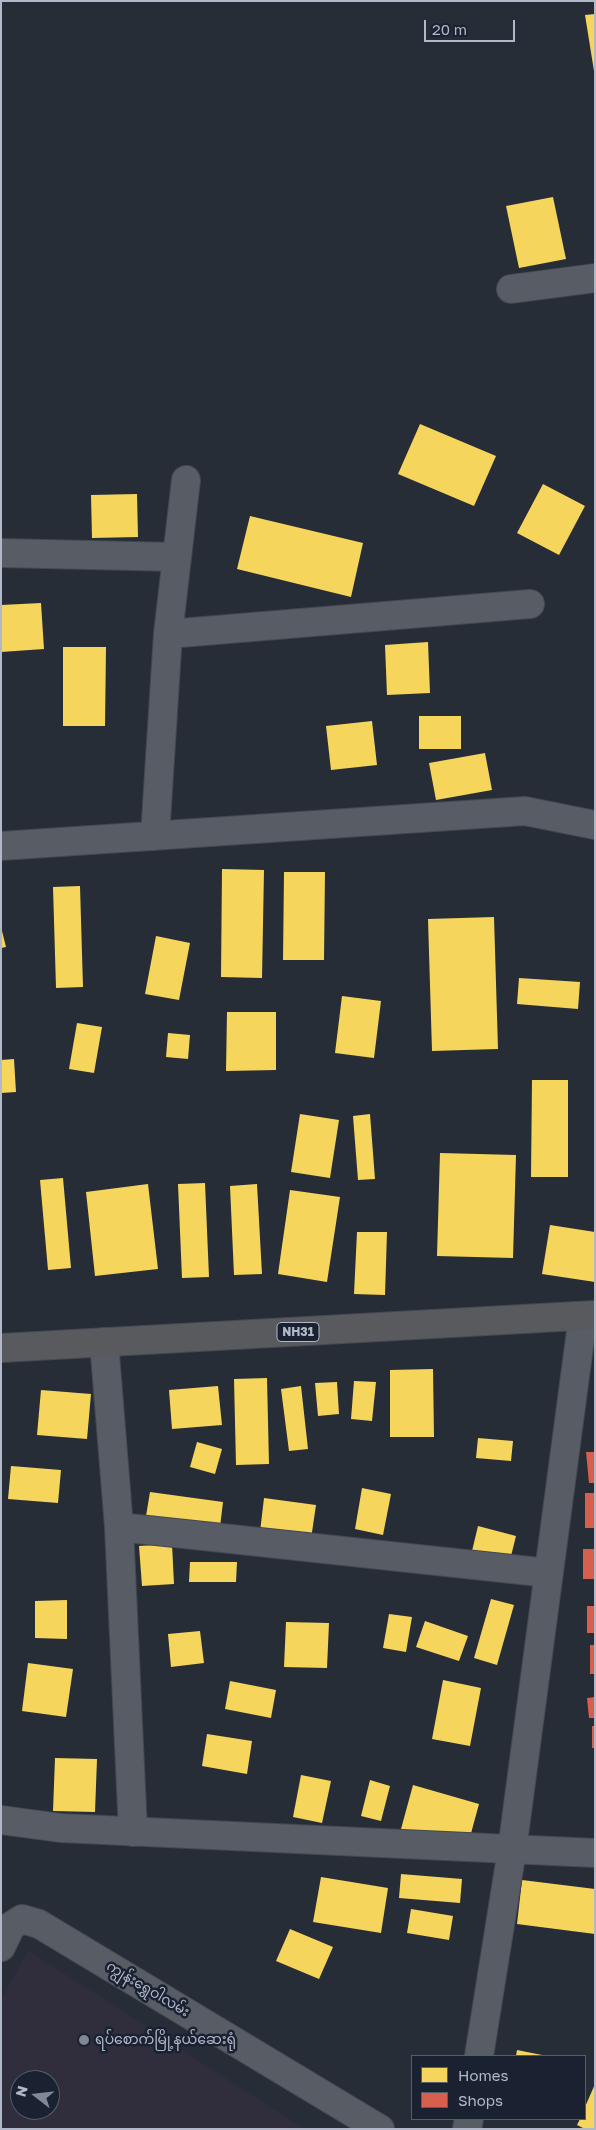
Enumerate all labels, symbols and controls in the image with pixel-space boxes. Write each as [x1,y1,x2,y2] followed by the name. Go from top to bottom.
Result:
[426,10,517,42] scale bar
[432,20,467,38] text: 20 m
[277,1322,319,1341] road number: NH31
[104,1958,192,2020] street label: ကျွန်းရွှေဝါလမ်း
[95,2032,236,2048] place label: ရပ်စောက်မြို့နယ်ဆေးရုံ
[77,2033,91,2047] marker: ရပ်စောက်မြို့နယ်ဆေးရုံ
[411,2055,586,2120] legend
[458,2066,508,2084] text: Homes
[10,2070,60,2120] north arrow
[11,2084,31,2098] text: N
[458,2091,503,2109] text: Shops

